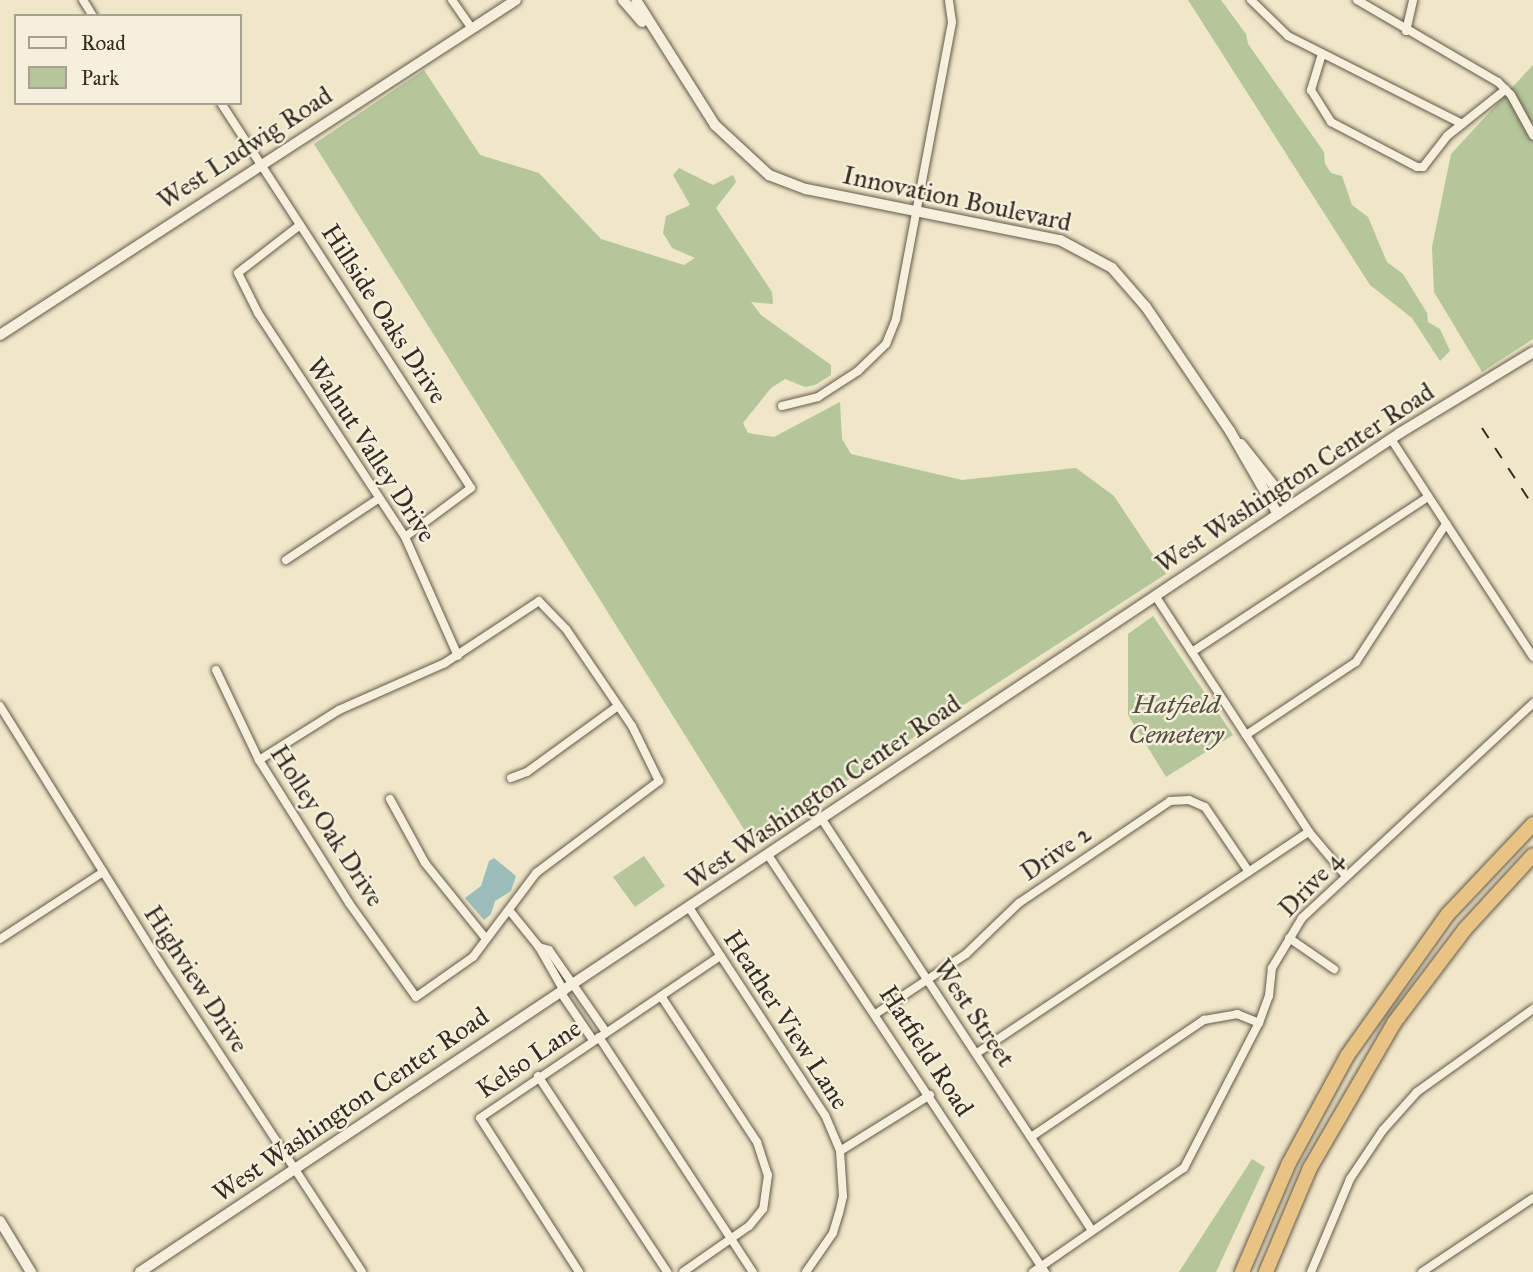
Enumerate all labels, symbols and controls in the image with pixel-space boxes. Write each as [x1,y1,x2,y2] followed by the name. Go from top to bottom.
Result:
[14,14,242,105] legend
[81,30,126,56] text: Road
[81,65,119,91] text: Park
[152,80,338,216] street label: West Ludwig Road
[840,160,1074,238] street label: Innovation Boulevard
[314,218,454,410] street label: Hillside Oaks Drive
[300,352,442,548] street label: Walnut Valley Drive
[1150,376,1440,580] street label: West Washington Center Road
[679,688,967,896] street label: West Washington Center Road
[1128,689,1224,750] park label: Hatfield Cemetery
[263,739,391,913] street label: Holley Oak Drive
[1015,818,1097,888] street label: Drive 2
[1272,844,1350,924] street label: Drive 4
[137,900,255,1058] street label: Highview Drive
[716,925,856,1115] street label: Heather View Lane
[927,953,1021,1073] street label: West Street
[872,980,980,1122] street label: Hatfield Road
[207,1001,495,1209] street label: West Washington Center Road
[471,1013,587,1105] street label: Kelso Lane

